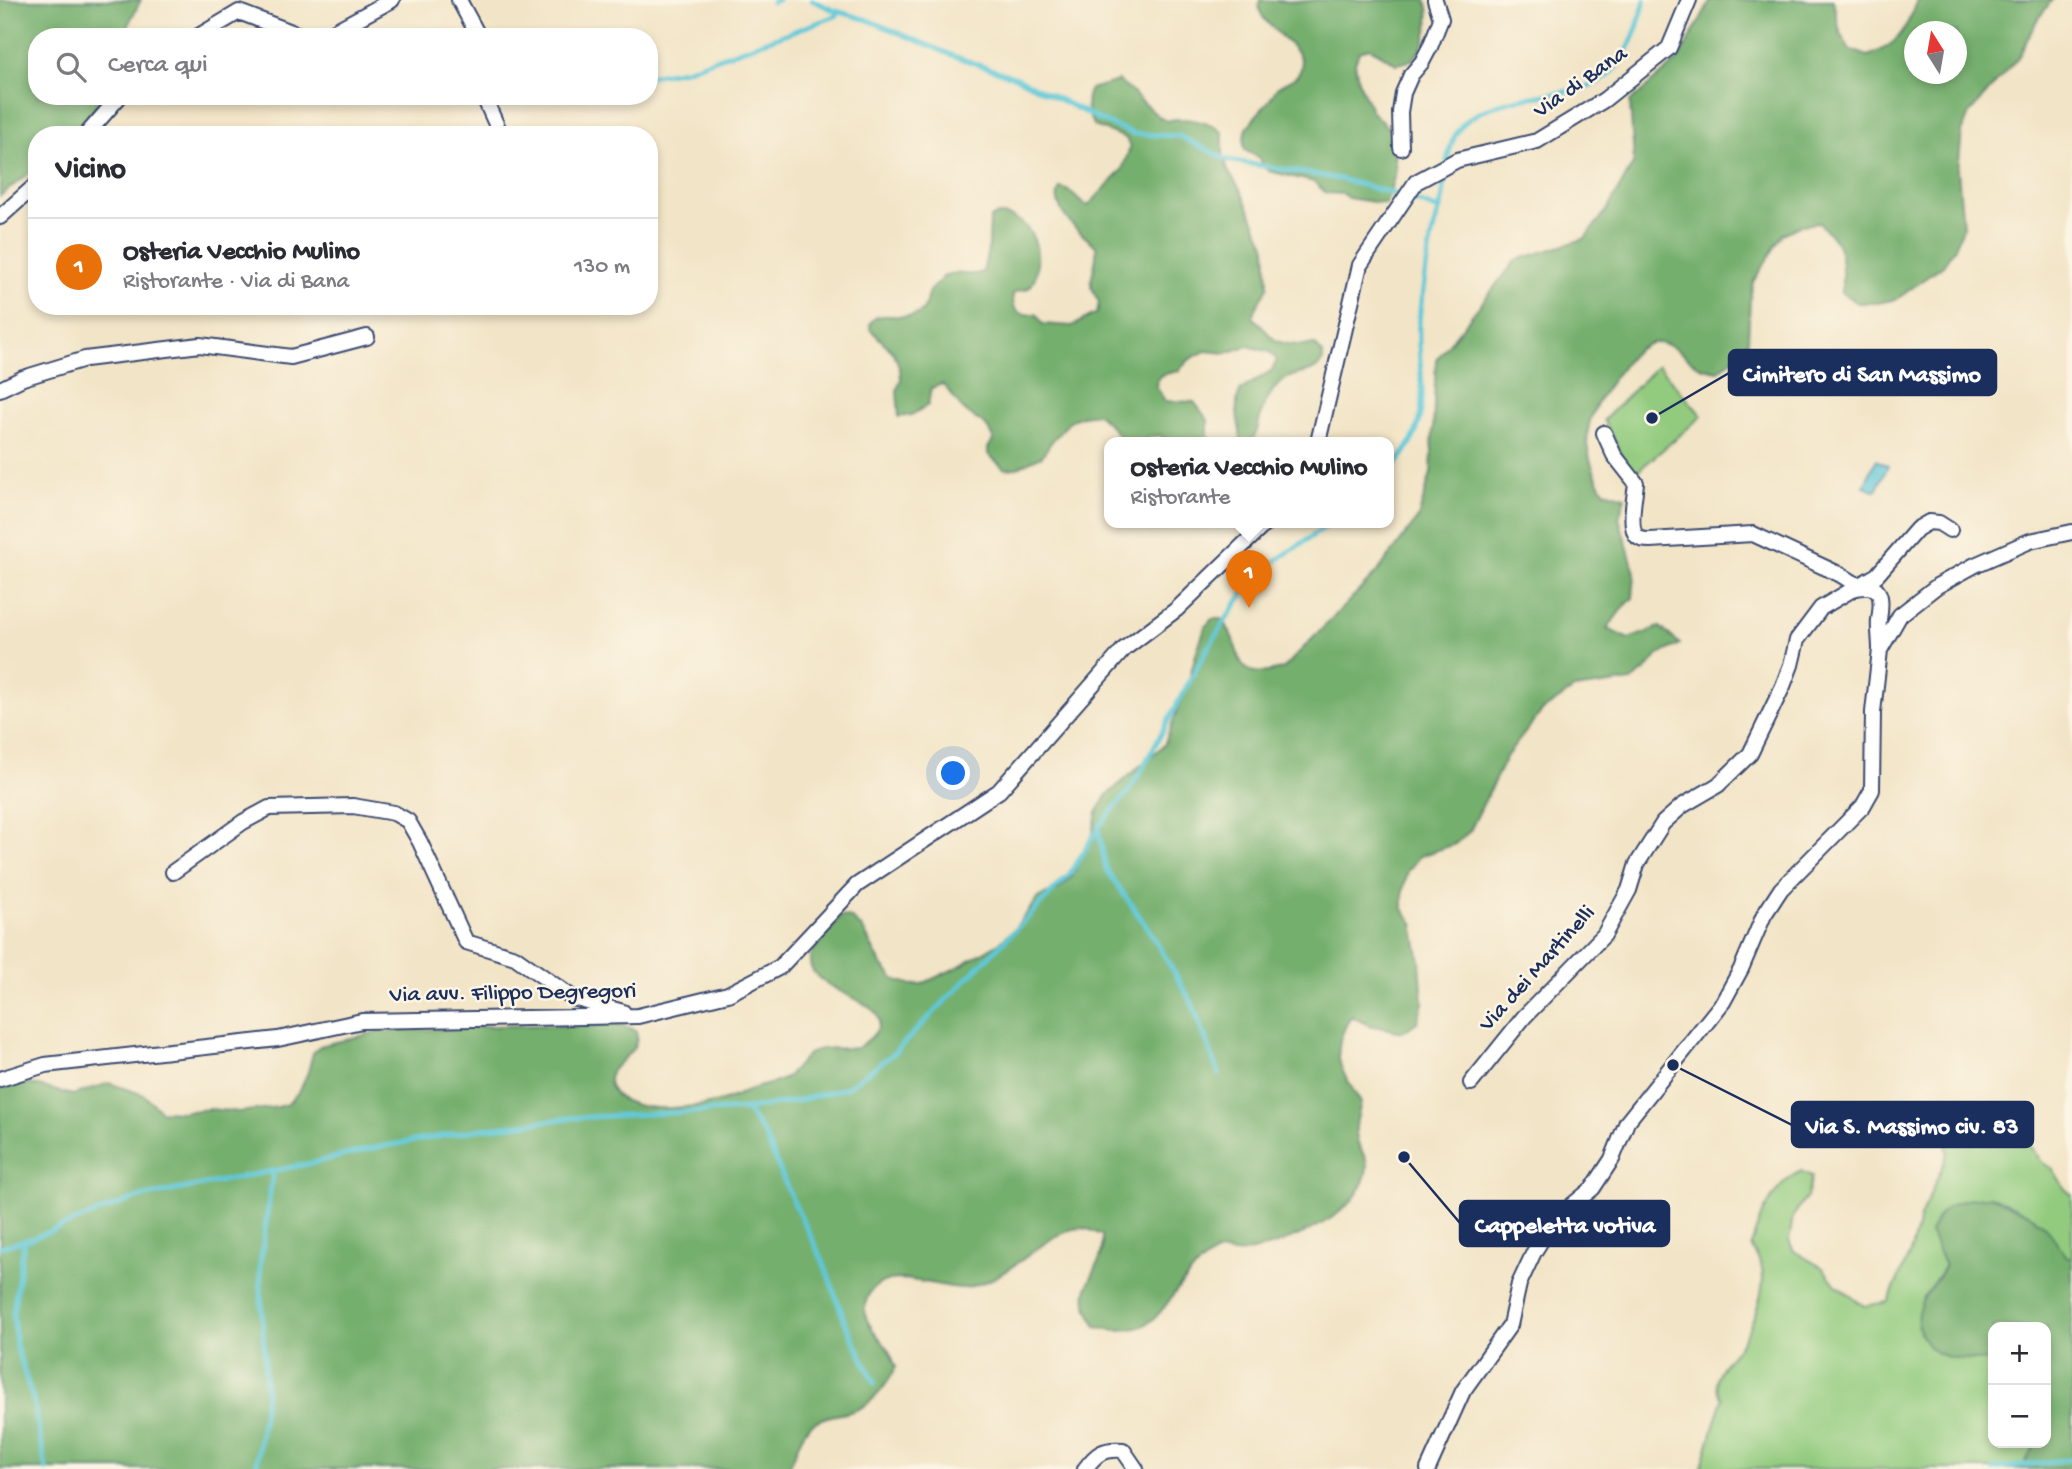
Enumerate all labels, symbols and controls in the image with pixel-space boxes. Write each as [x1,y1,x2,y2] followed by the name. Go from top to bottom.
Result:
[1904,21,1967,84] north arrow
[28,28,658,105] search box
[1528,40,1634,126] street label: Via di Bana
[52,48,90,86] icon: search
[108,51,208,82] text: Cerca qui
[56,154,126,189] text: Vicino
[123,238,360,269] text: Osteria Vecchio Mulino
[74,254,84,281] text: 1
[574,254,630,281] text: 130 m
[123,269,349,296] text: Ristorante · Via di Bana
[1729,350,1996,395] callout: Cimitero di San Massimo
[1743,362,1982,391] text: Cimitero di San Massimo
[1104,437,1394,528] popup
[1131,454,1367,485] text: Osteria Vecchio Mulino
[1131,485,1230,512] text: Ristorante
[1226,550,1272,608] pin: 1
[936,756,970,790] your location
[1473,900,1602,1039] street label: Via dei Martinelli
[388,978,637,1010] street label: Via avv. Filippo Degregori
[1792,1102,2033,1147] callout: Via S. Massimo civ. 83
[1805,1114,2018,1143] text: Via S. Massimo civ. 83
[1460,1201,1669,1246] callout: Cappeletta votiva
[1475,1213,1657,1242] text: Cappeletta votiva
[1988,1322,2051,1448] map controls
[1988,1322,2051,1385] button: +
[1988,1385,2051,1448] button: −

